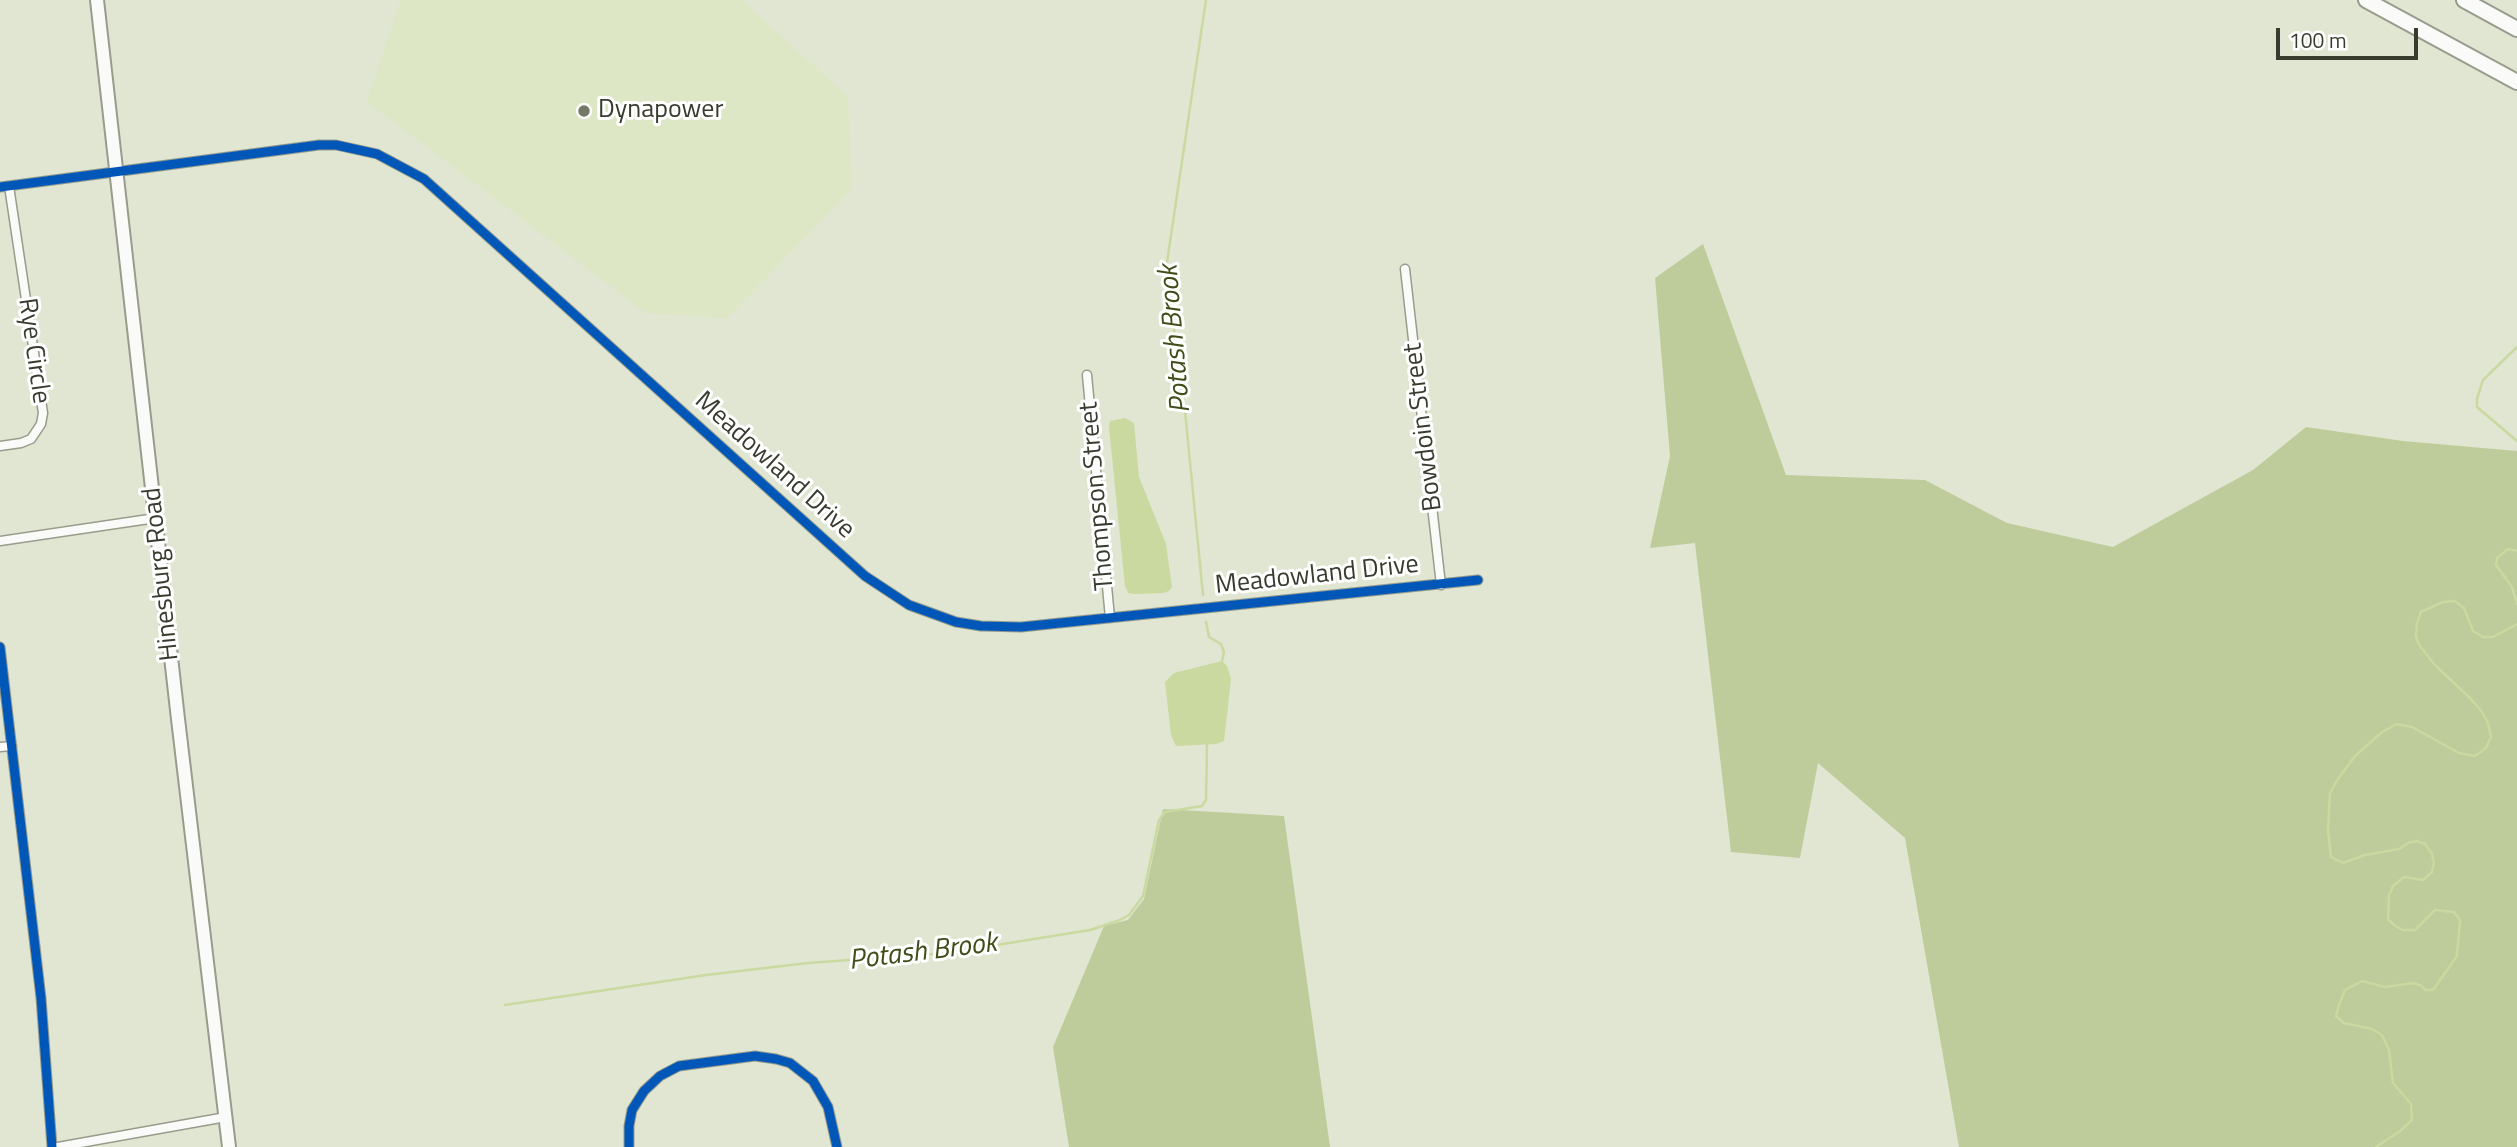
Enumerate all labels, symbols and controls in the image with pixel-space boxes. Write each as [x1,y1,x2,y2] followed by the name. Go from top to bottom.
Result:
[2279,14,2421,58] scale bar
[2289,24,2346,56] text: 100 m
[598,95,723,127] place label: Dynapower
[576,103,592,119] marker: Dynapower
[1153,263,1199,415] water label: Potash Brook
[10,296,56,406] street label: Rye Circle
[1398,341,1450,513] street label: Bowdoin Street
[688,386,860,546] street label: Meadowland Drive
[1074,400,1122,592] street label: Thompson Street
[137,486,187,662] street label: Hinesburg Road
[1214,550,1420,602] street label: Meadowland Drive
[847,927,999,979] water label: Potash Brook

